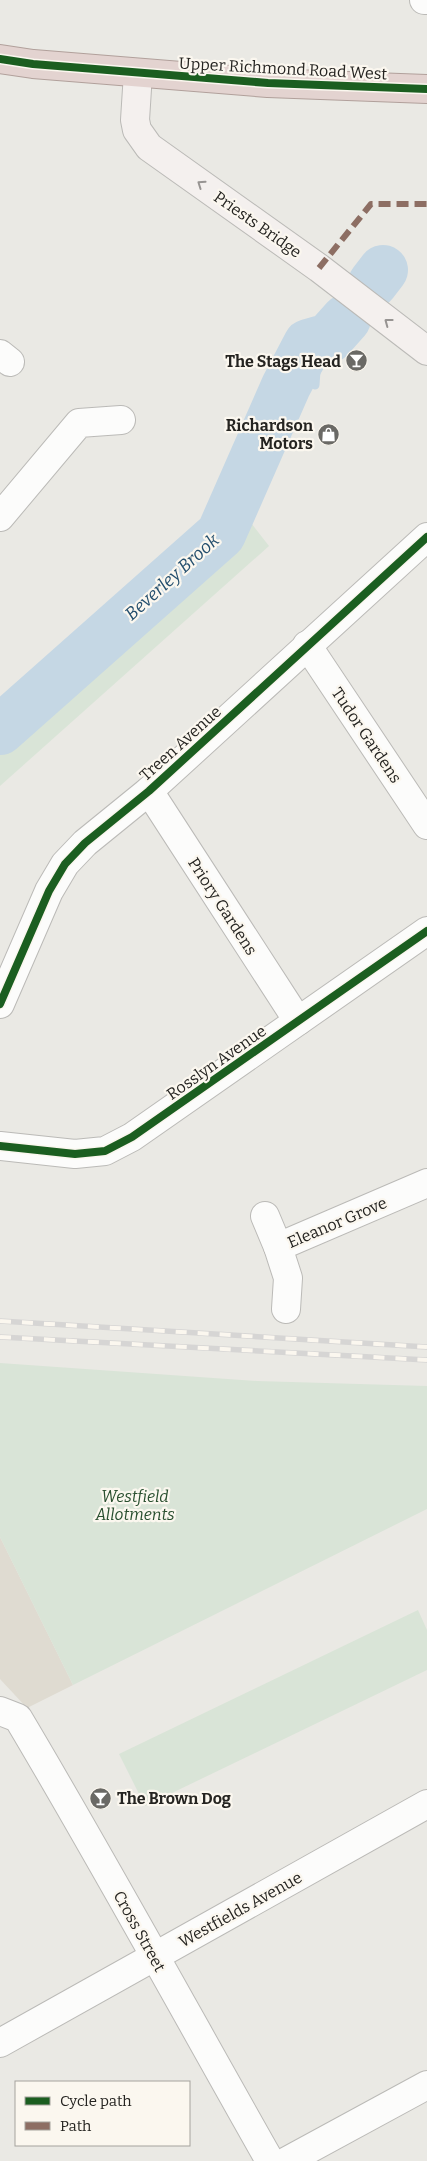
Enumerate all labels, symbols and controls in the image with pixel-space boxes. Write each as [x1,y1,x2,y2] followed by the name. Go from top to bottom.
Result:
[178,54,388,83] street label: Upper Richmond Road West
[197,181,207,190] one-way arrow
[210,187,305,262] street label: Priests Bridge
[385,320,394,328] one-way arrow
[345,349,369,373] bar icon: The Stags Head
[225,352,341,371] place label: The Stags Head
[226,416,314,453] place label: Richardson Motors
[317,422,341,446] shop icon: Richardson Motors
[120,529,224,625] water label: Beverley Brook
[328,684,405,787] street label: Tudor Gardens
[136,702,225,785] street label: Treen Avenue
[184,854,261,959] street label: Priory Gardens
[163,1021,270,1104] street label: Rosslyn Avenue
[285,1193,390,1252] street label: Eleanor Grove
[94,1487,175,1524] park label: Westfield Allotments
[89,1786,113,1810] bar icon: The Brown Dog
[117,1789,231,1808] place label: The Brown Dog
[175,1868,305,1951] street label: Westfields Avenue
[110,1888,170,1975] street label: Cross Street
[15,2081,190,2146] legend
[60,2092,132,2110] text: Cycle path
[60,2117,92,2135] text: Path

